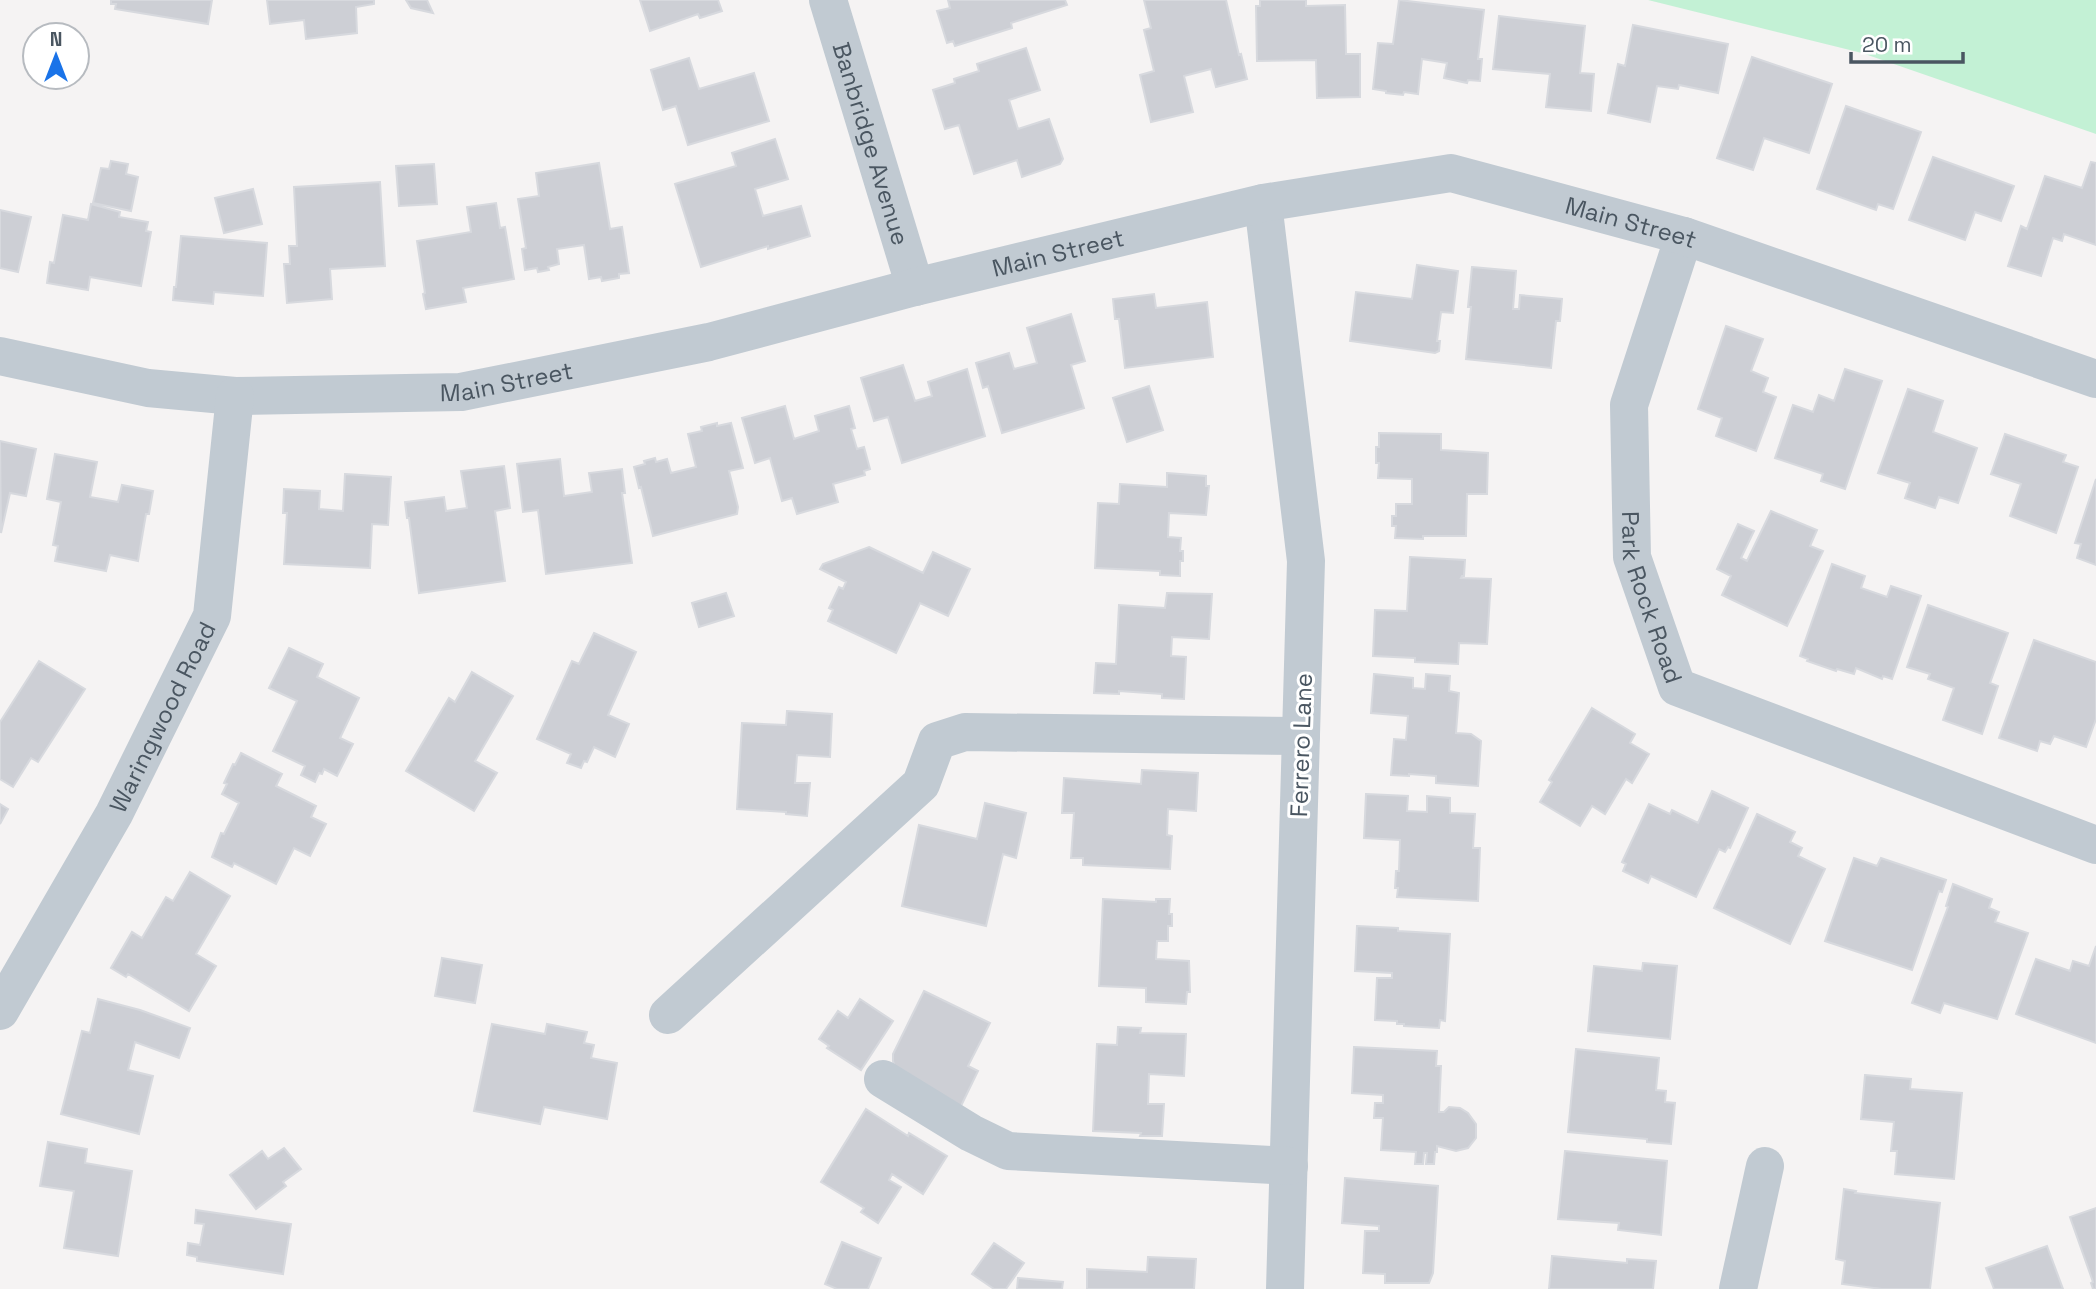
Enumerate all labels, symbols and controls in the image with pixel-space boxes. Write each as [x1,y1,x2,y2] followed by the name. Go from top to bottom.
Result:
[21,21,91,91] north arrow
[1851,21,1963,65] scale bar
[50,27,62,52] text: N
[1862,31,1912,58] text: 20 m
[826,38,917,249] street label: Banbridge Avenue
[1562,189,1701,255] street label: Main Street
[989,222,1127,283] street label: Main Street
[440,354,575,408] street label: Main Street
[1616,511,1690,687] street label: Park Rock Road
[102,616,222,817] street label: Waringwood Road
[1283,672,1319,818] street label: Ferrero Lane

